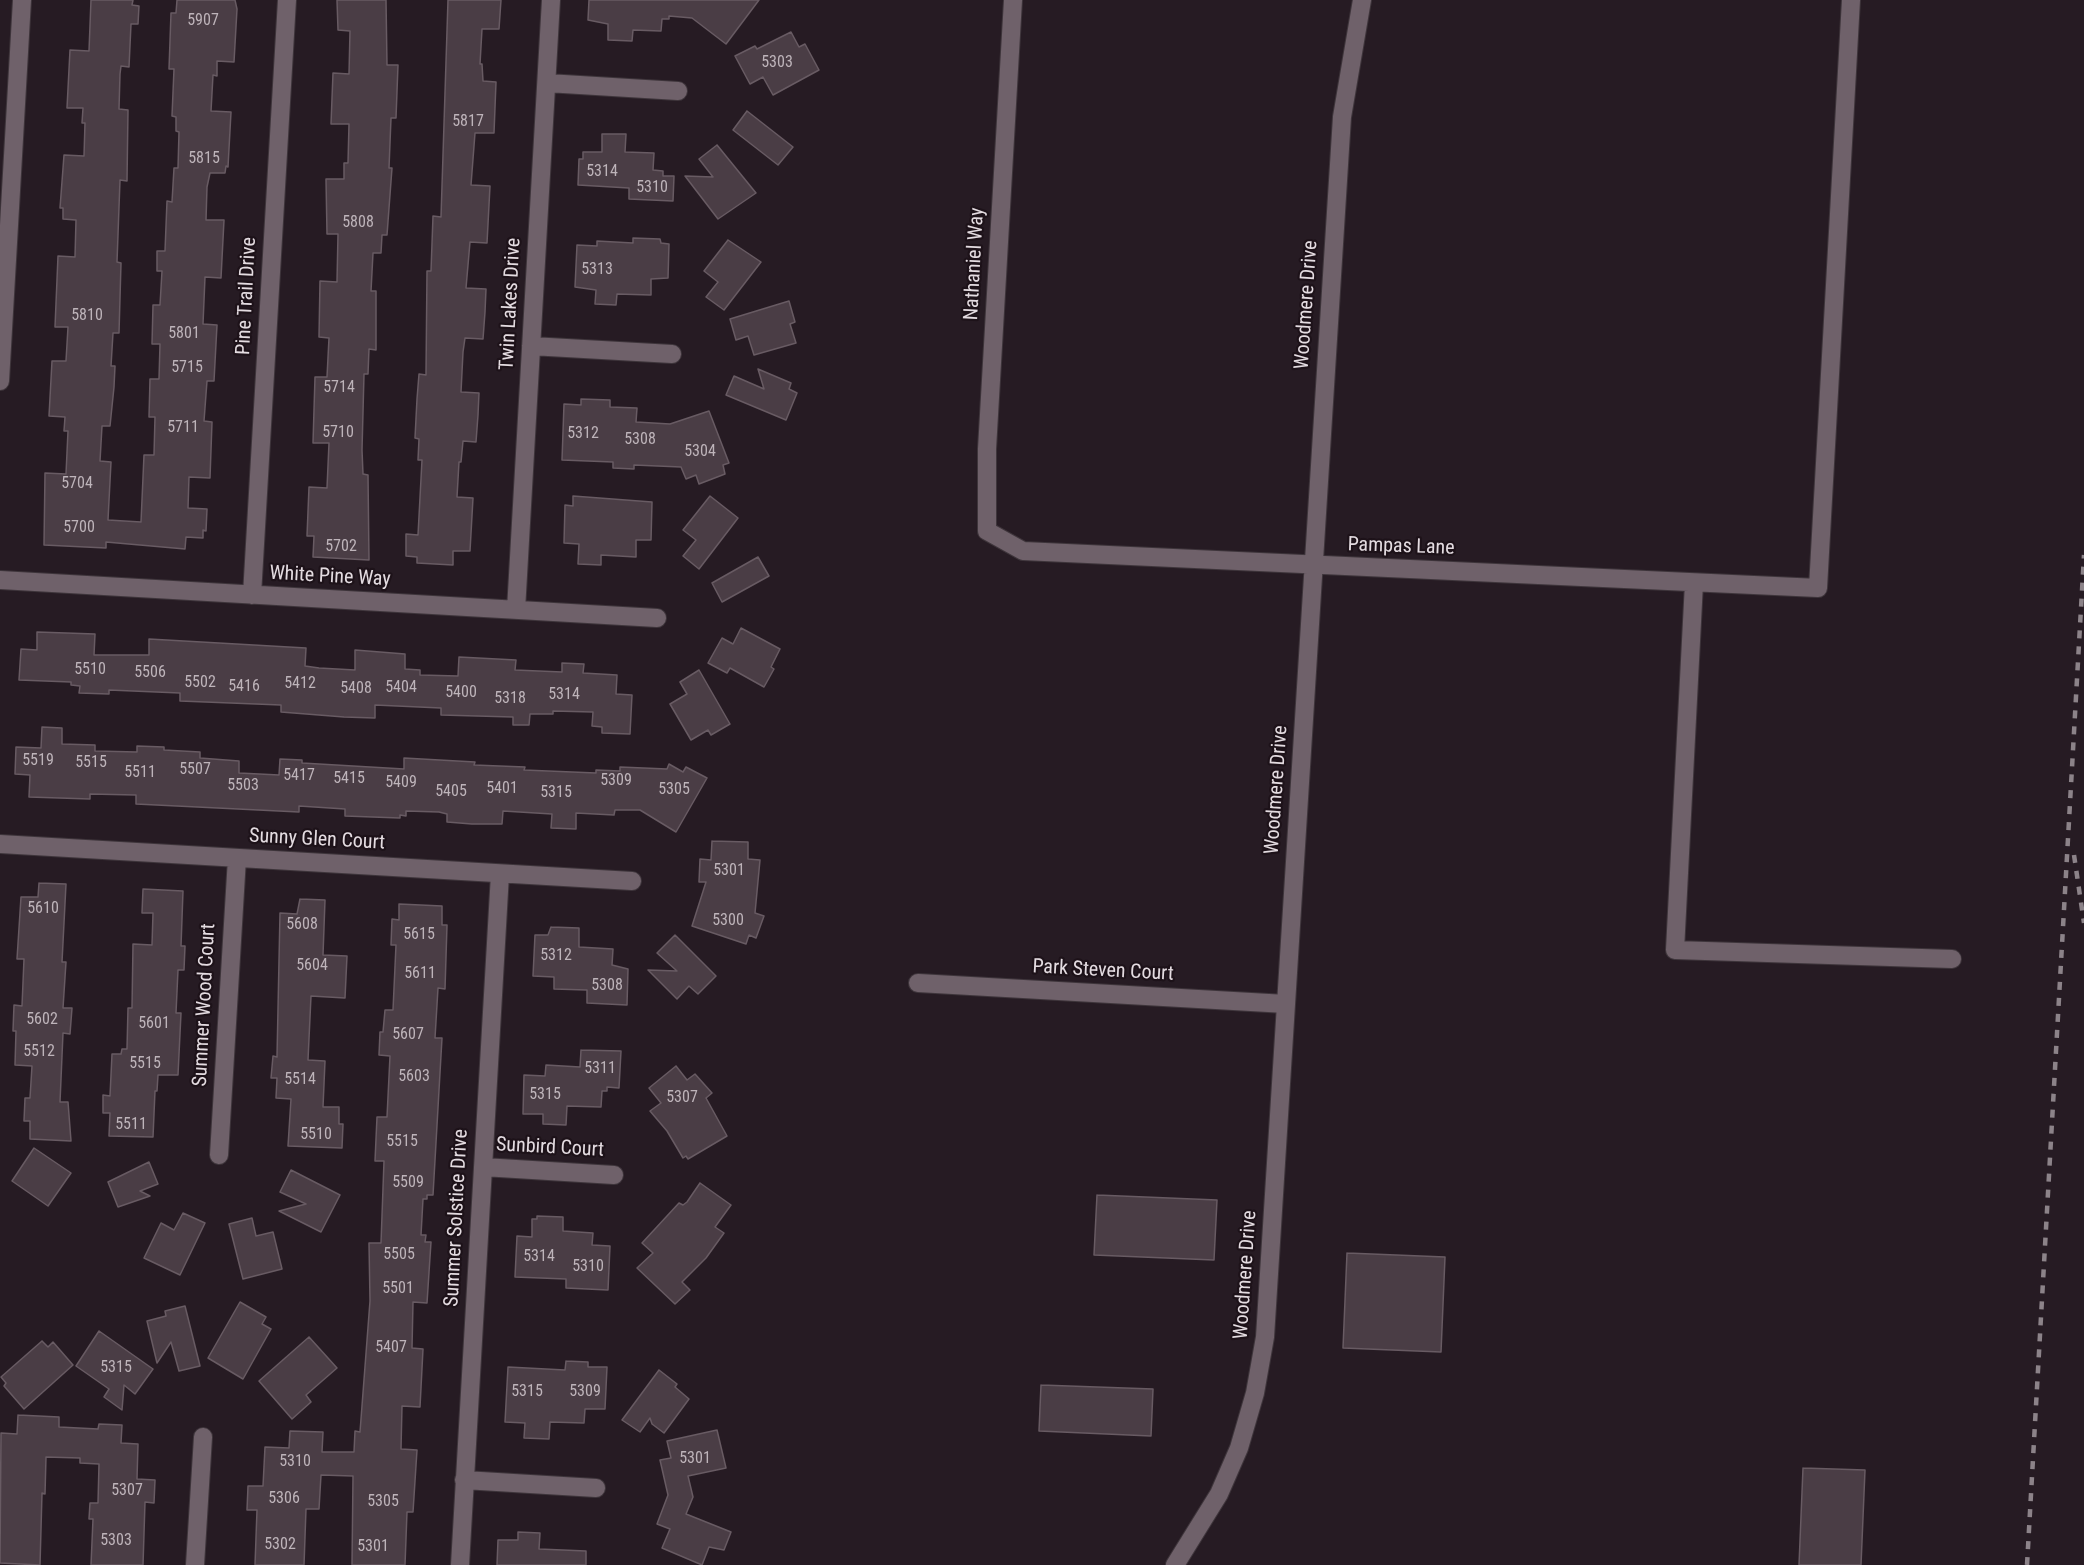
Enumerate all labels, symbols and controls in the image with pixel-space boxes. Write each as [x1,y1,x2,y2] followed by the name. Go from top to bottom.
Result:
[187,11,219,31] house number: 5907
[761,53,793,73] house number: 5303
[452,112,484,132] house number: 5817
[188,149,220,169] house number: 5815
[586,162,618,182] house number: 5314
[636,178,668,198] house number: 5310
[960,207,990,321] street label: Nathaniel Way
[342,213,374,233] house number: 5808
[232,236,262,356] street label: Pine Trail Drive
[496,237,526,371] street label: Twin Lakes Drive
[1291,240,1323,370] street label: Woodmere Drive
[581,260,613,280] house number: 5313
[71,306,103,326] house number: 5810
[168,324,200,344] house number: 5801
[171,358,203,378] house number: 5715
[323,378,355,398] house number: 5714
[167,418,199,438] house number: 5711
[322,423,354,443] house number: 5710
[567,424,599,444] house number: 5312
[624,430,656,450] house number: 5308
[684,442,716,462] house number: 5304
[61,474,93,494] house number: 5704
[63,518,95,538] house number: 5700
[1347,533,1455,561] street label: Pampas Lane
[325,537,357,557] house number: 5702
[269,562,391,592] street label: White Pine Way
[74,660,106,680] house number: 5510
[134,663,166,683] house number: 5506
[184,673,216,693] house number: 5502
[284,674,316,694] house number: 5412
[228,677,260,697] house number: 5416
[385,678,417,698] house number: 5404
[340,679,372,699] house number: 5408
[445,683,477,703] house number: 5400
[548,685,580,705] house number: 5314
[494,689,526,709] house number: 5318
[1261,725,1293,855] street label: Woodmere Drive
[22,751,54,771] house number: 5519
[75,753,107,773] house number: 5515
[179,760,211,780] house number: 5507
[124,763,156,783] house number: 5511
[283,766,315,786] house number: 5417
[333,769,365,789] house number: 5415
[600,771,632,791] house number: 5309
[385,773,417,793] house number: 5409
[227,776,259,796] house number: 5503
[486,779,518,799] house number: 5401
[658,780,690,800] house number: 5305
[435,782,467,802] house number: 5405
[540,783,572,803] house number: 5315
[248,824,386,856] street label: Sunny Glen Court
[713,861,745,881] house number: 5301
[27,899,59,919] house number: 5610
[712,911,744,931] house number: 5300
[286,915,318,935] house number: 5608
[189,923,221,1087] street label: Summer Wood Court
[403,925,435,945] house number: 5615
[540,946,572,966] house number: 5312
[1032,955,1174,987] street label: Park Steven Court
[296,956,328,976] house number: 5604
[404,964,436,984] house number: 5611
[591,976,623,996] house number: 5308
[26,1010,58,1030] house number: 5602
[138,1014,170,1034] house number: 5601
[392,1025,424,1045] house number: 5607
[23,1042,55,1062] house number: 5512
[129,1054,161,1074] house number: 5515
[584,1059,616,1079] house number: 5311
[398,1067,430,1087] house number: 5603
[284,1070,316,1090] house number: 5514
[529,1085,561,1105] house number: 5315
[666,1088,698,1108] house number: 5307
[115,1115,147,1135] house number: 5511
[300,1125,332,1145] house number: 5510
[440,1129,474,1307] street label: Summer Solstice Drive
[386,1132,418,1152] house number: 5515
[495,1133,605,1163] street label: Sunbird Court
[392,1173,424,1193] house number: 5509
[1230,1210,1262,1340] street label: Woodmere Drive
[383,1245,415,1265] house number: 5505
[523,1247,555,1267] house number: 5314
[572,1257,604,1277] house number: 5310
[382,1279,414,1299] house number: 5501
[375,1338,407,1358] house number: 5407
[100,1358,132,1378] house number: 5315
[511,1382,543,1402] house number: 5315
[569,1382,601,1402] house number: 5309
[679,1449,711,1469] house number: 5301
[279,1452,311,1472] house number: 5310
[111,1481,143,1501] house number: 5307
[268,1489,300,1509] house number: 5306
[367,1492,399,1512] house number: 5305
[100,1531,132,1551] house number: 5303
[264,1535,296,1555] house number: 5302
[357,1537,389,1557] house number: 5301

